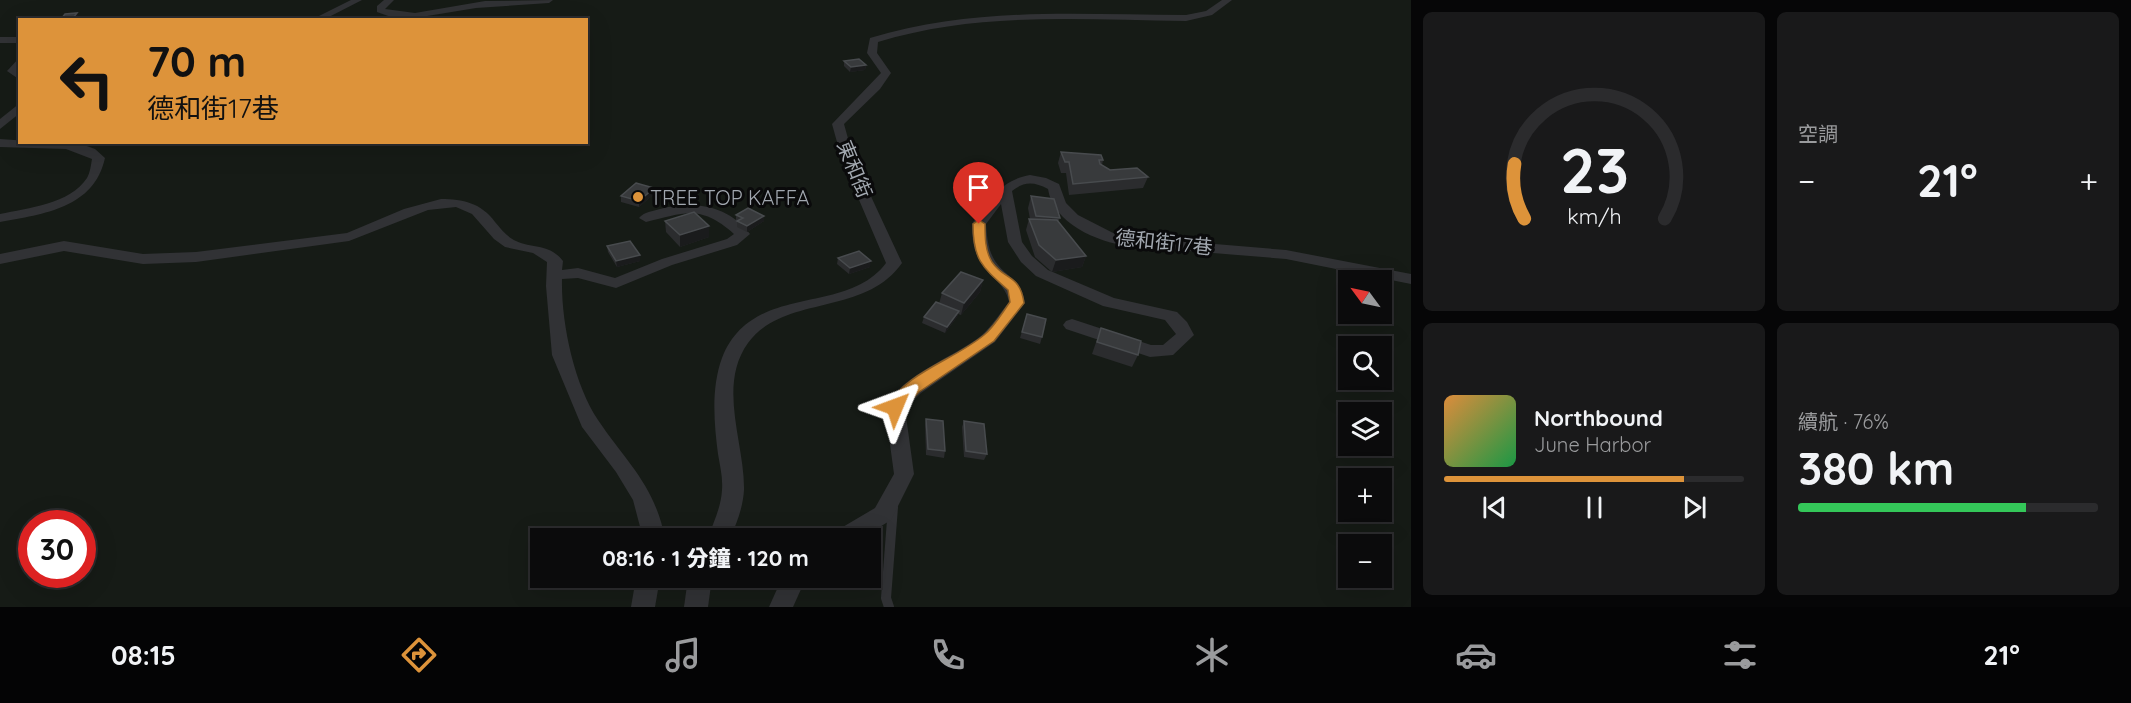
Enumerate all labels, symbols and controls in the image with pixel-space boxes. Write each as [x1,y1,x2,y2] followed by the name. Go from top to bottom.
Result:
[147,35,246,88] text: 70 m
[48,42,126,120] icon: left
[147,91,279,125] text: 德和街17巷
[1798,121,1838,146] text: 空調
[1559,131,1629,209] text: 23
[832,137,878,201] street label: 東和街
[1917,152,1978,208] text: 21°
[1798,160,1815,201] text: −
[2079,160,2098,201] text: +
[953,162,1004,224] pin
[962,171,995,204] icon: arrive
[650,185,809,210] place label: TREE TOP KAFFA
[631,190,645,204] marker: TREE TOP KAFFA
[1567,203,1621,229] text: km/h
[1114,224,1214,260] street label: 德和街17巷
[1338,270,1392,324] north arrow
[1338,270,1392,588] map controls
[1338,336,1392,390] button: search
[863,375,927,439] position arrow
[1338,402,1392,456] button: layers
[1534,404,1663,432] text: Northbound
[1798,409,1889,434] text: 續航 · 76%
[1534,432,1651,457] text: June Harbor
[1798,440,1954,496] text: 380 km
[1338,468,1392,522] button: +
[1478,491,1511,524] icon: previous
[1578,491,1611,524] icon: pause
[1678,491,1711,524] icon: next
[18,510,96,588] speed limit sign: 30
[1338,534,1392,588] button: −
[602,544,809,572] text: 08:16 · 1 分鐘 · 120 m
[398,634,440,676] icon: directions
[662,634,704,676] icon: music
[927,634,969,676] icon: phone
[1191,634,1233,676] icon: climate
[1455,634,1497,676] icon: car
[1719,634,1761,676] icon: filters
[111,638,176,672] text: 08:15
[1983,638,2020,672] text: 21°

